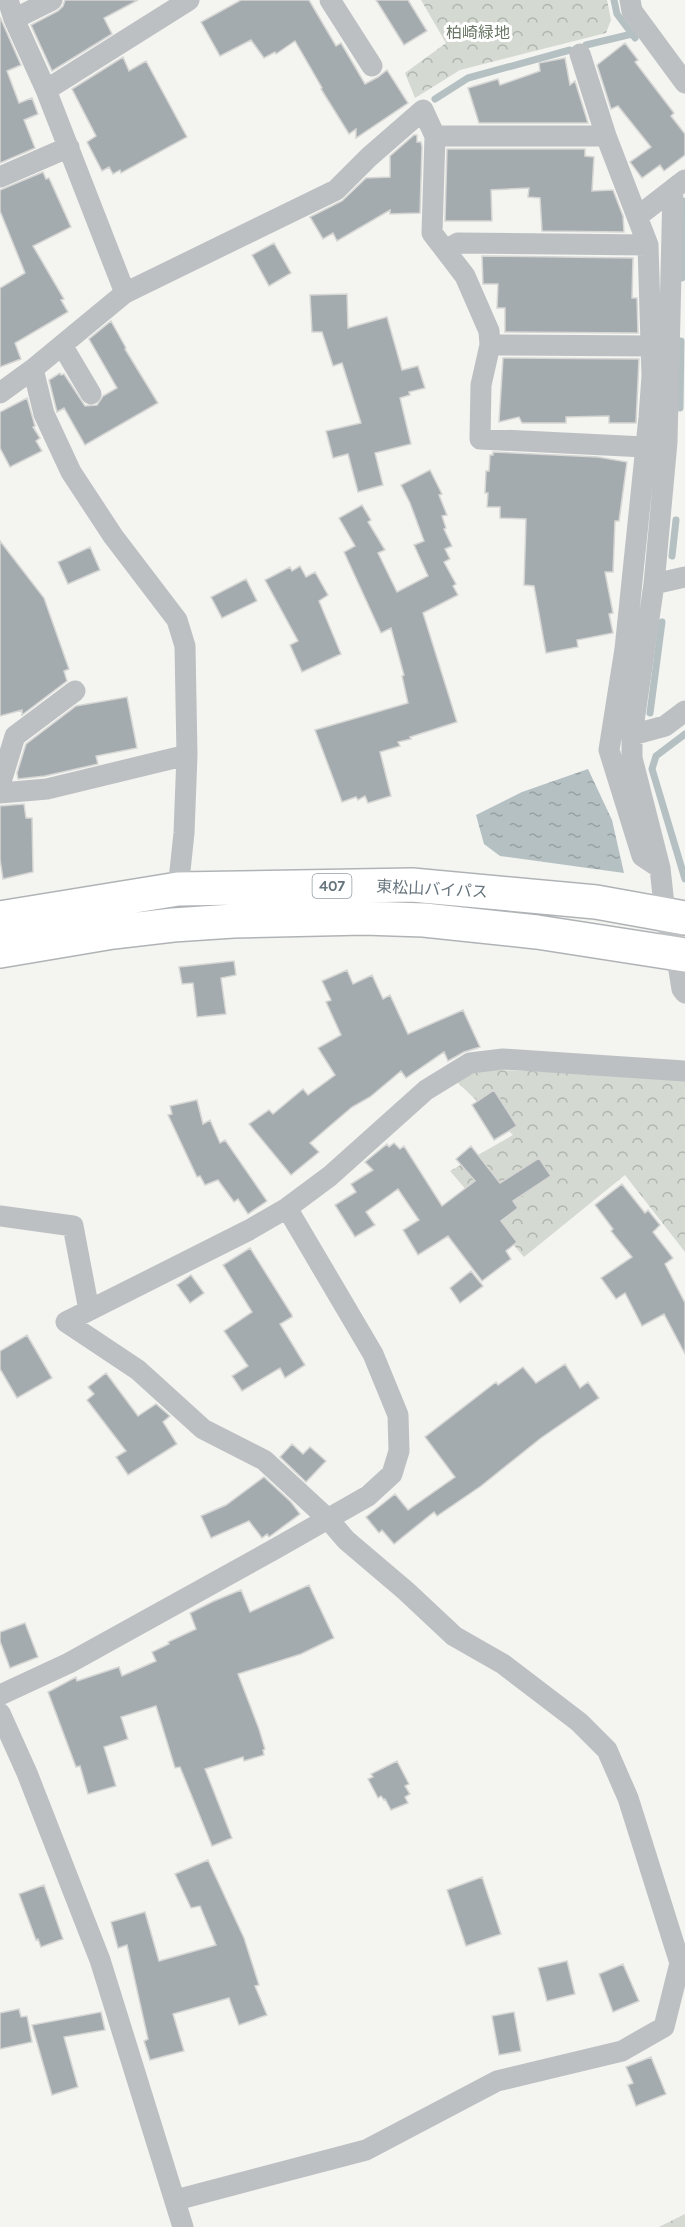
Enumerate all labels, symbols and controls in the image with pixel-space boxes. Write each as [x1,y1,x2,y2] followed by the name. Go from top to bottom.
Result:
[446,23,510,42] park label: 柏崎緑地
[312,874,352,898] road number: 407
[376,877,488,901] street label: 東松山バイパス

